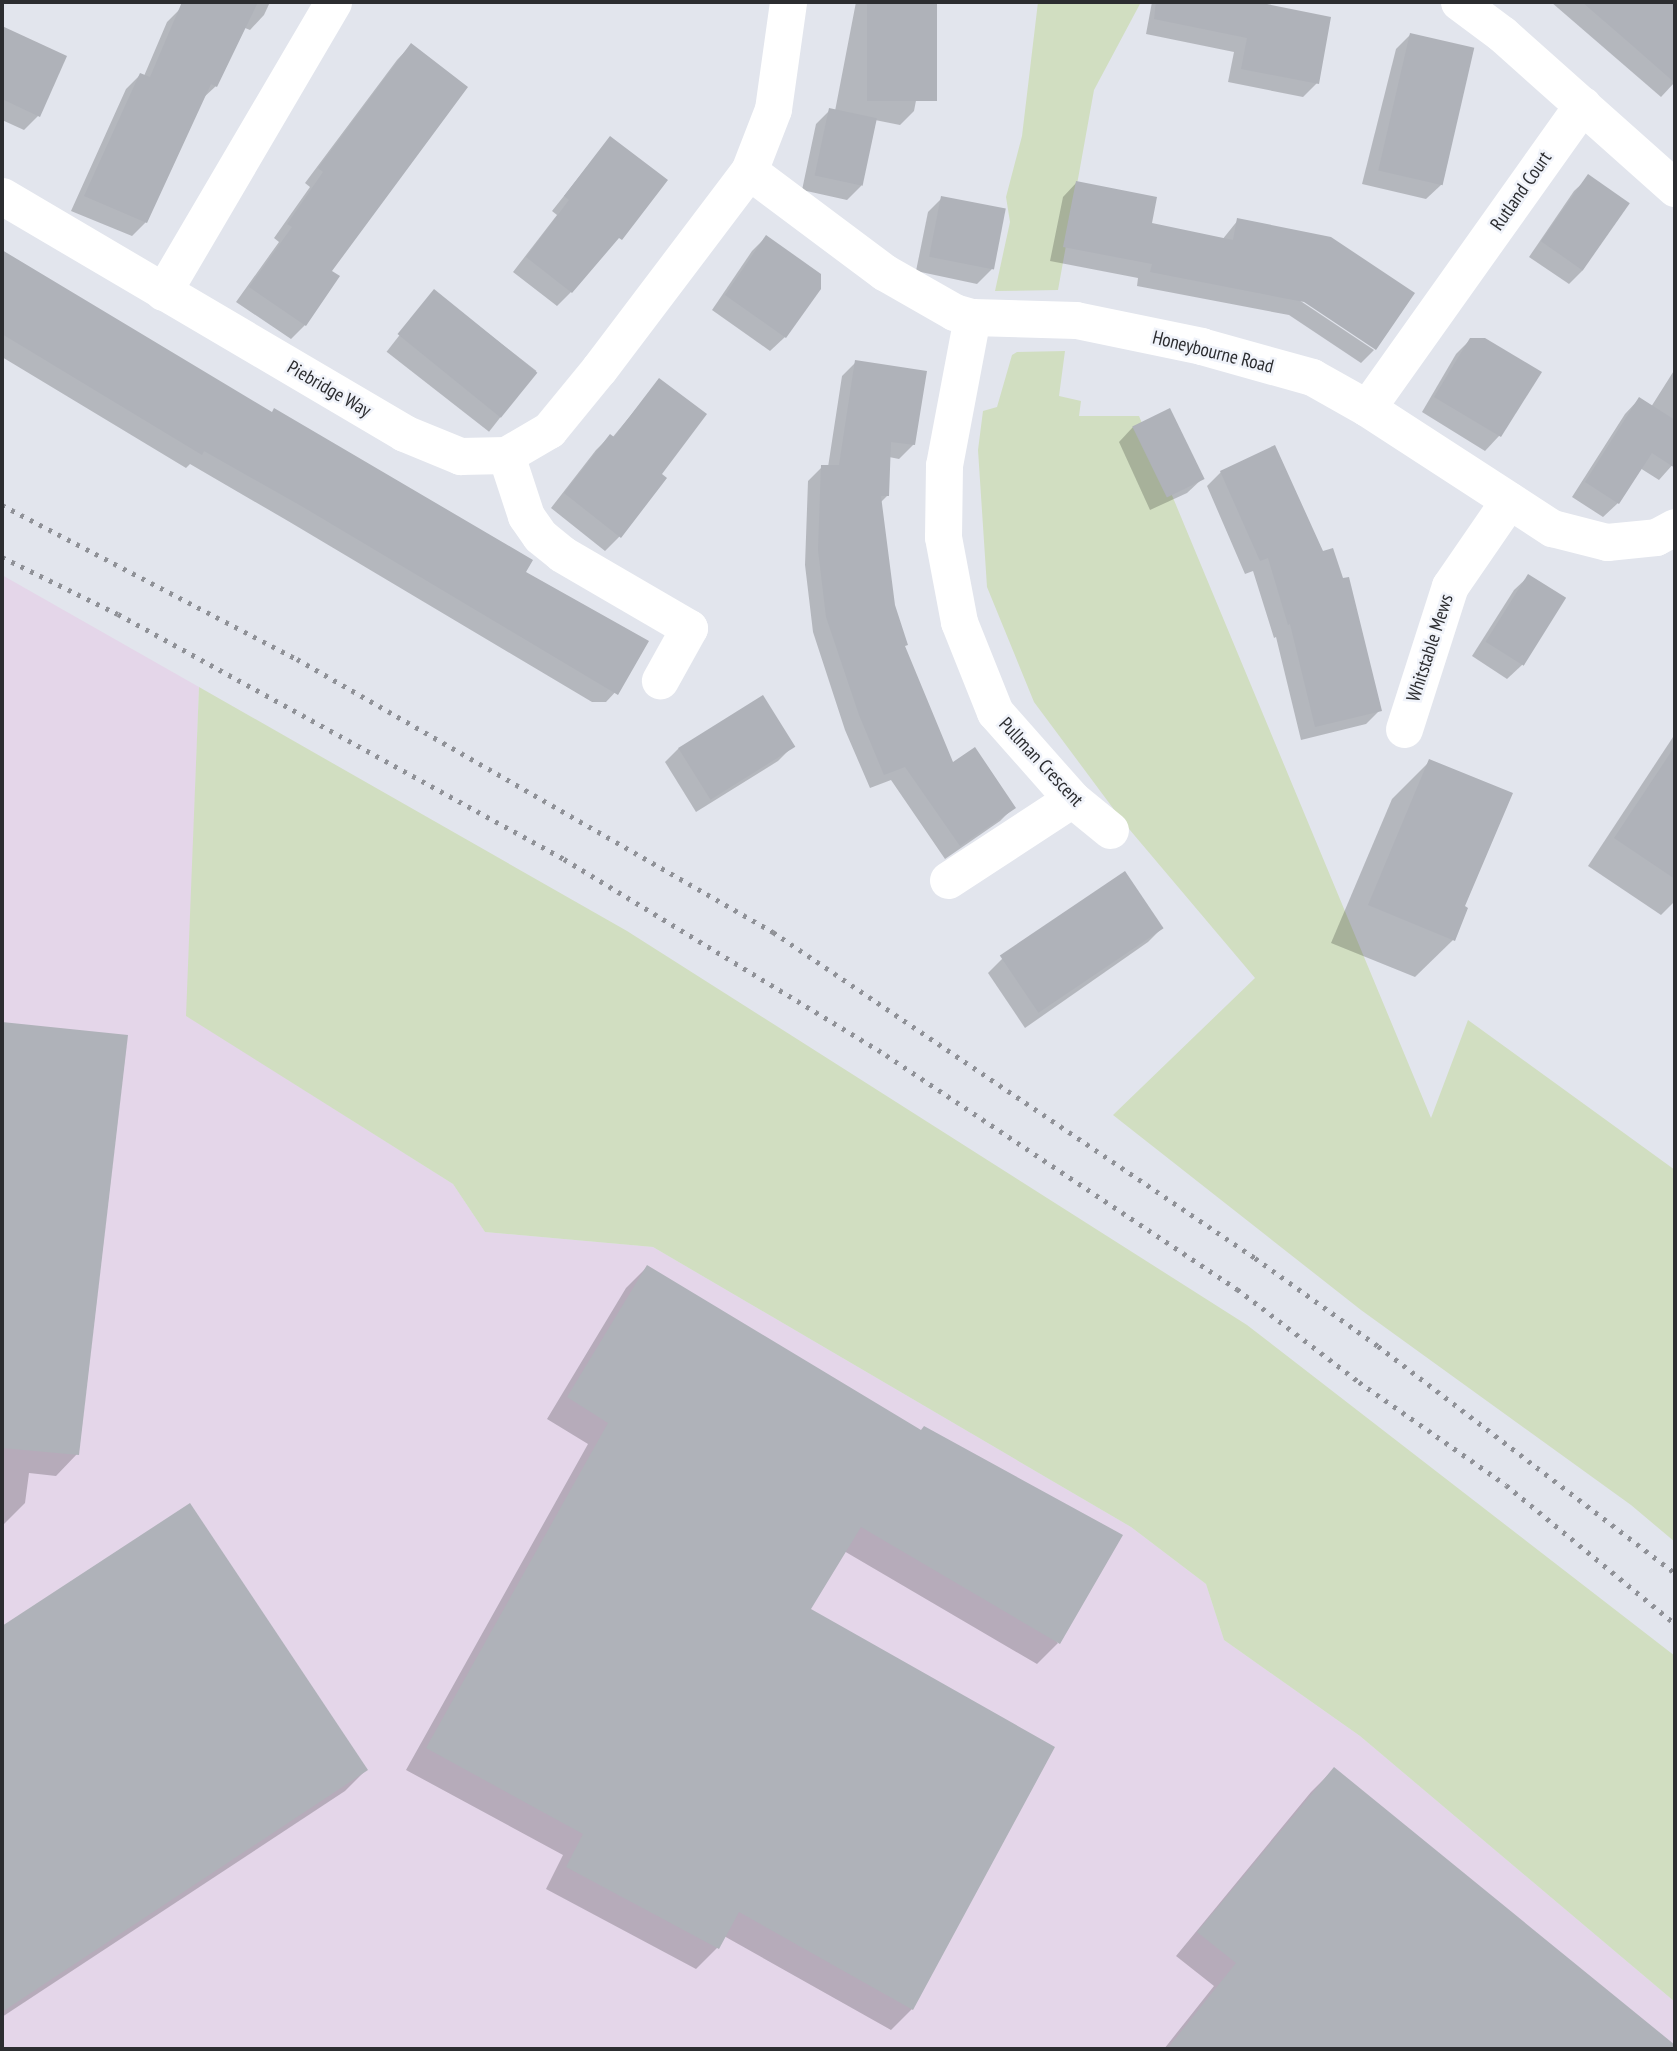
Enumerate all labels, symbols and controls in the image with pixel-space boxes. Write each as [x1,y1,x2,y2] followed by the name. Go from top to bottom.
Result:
[1486,147,1556,235] street label: Rutland Court
[1150,326,1276,378] street label: Honeybourne Road
[283,356,375,422] street label: Piebridge Way
[1402,591,1458,705] street label: Whitstable Mews
[994,713,1088,811] street label: Pullman Crescent

